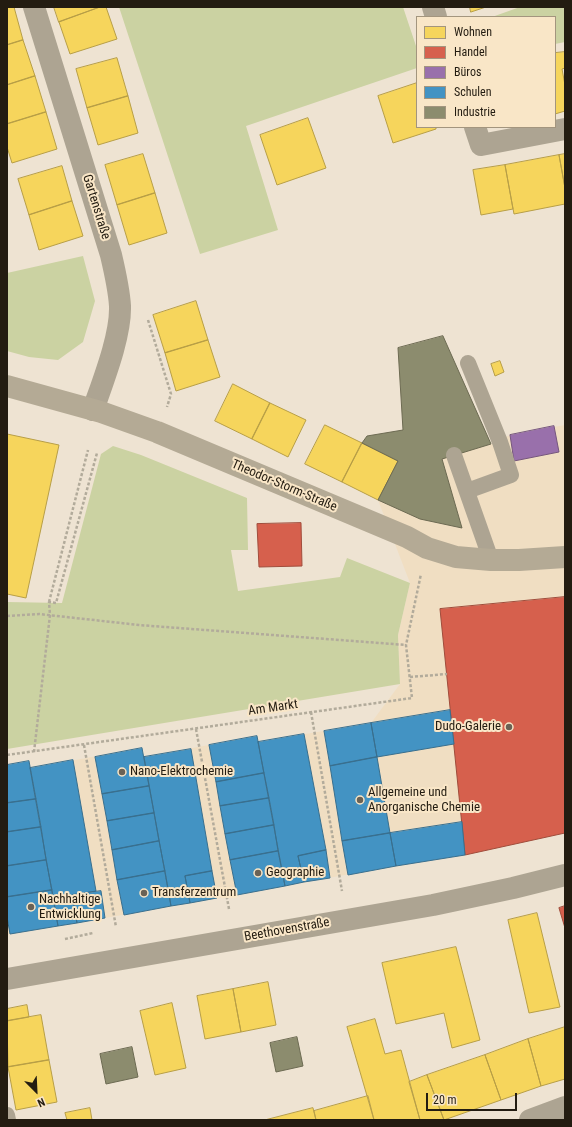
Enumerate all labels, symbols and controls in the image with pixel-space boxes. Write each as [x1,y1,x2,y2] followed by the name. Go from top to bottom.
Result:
[416,16,556,128] legend
[454,25,492,39] text: Wohnen
[454,45,487,59] text: Handel
[454,65,481,79] text: Büros
[454,85,492,99] text: Schulen
[454,105,496,119] text: Industrie
[79,173,113,241] street label: Gartenstraße
[229,457,339,515] street label: Theodor-Storm-Straße
[247,697,299,719] street label: Am Markt
[435,719,501,735] place label: Dudo-Galerie
[504,722,514,732] marker: Dudo-Galerie
[130,764,233,780] place label: Nano-Elektrochemie
[117,767,127,777] marker: Nano-Elektrochemie
[368,785,480,816] place label: Allgemeine und Anorganische Chemie
[355,795,365,805] marker: Allgemeine und Anorganische Chemie
[266,865,324,881] place label: Geographie
[253,868,263,878] marker: Geographie
[152,885,236,901] place label: Transferzentrum
[139,888,149,898] marker: Transferzentrum
[39,892,101,923] place label: Nachhaltige Entwicklung
[26,902,36,912] marker: Nachhaltige Entwicklung
[243,915,331,945] street label: Beethovenstraße
[16,1071,56,1111] north arrow
[428,1085,519,1111] scale bar
[433,1093,457,1107] text: 20 m
[35,1095,47,1110] text: N

